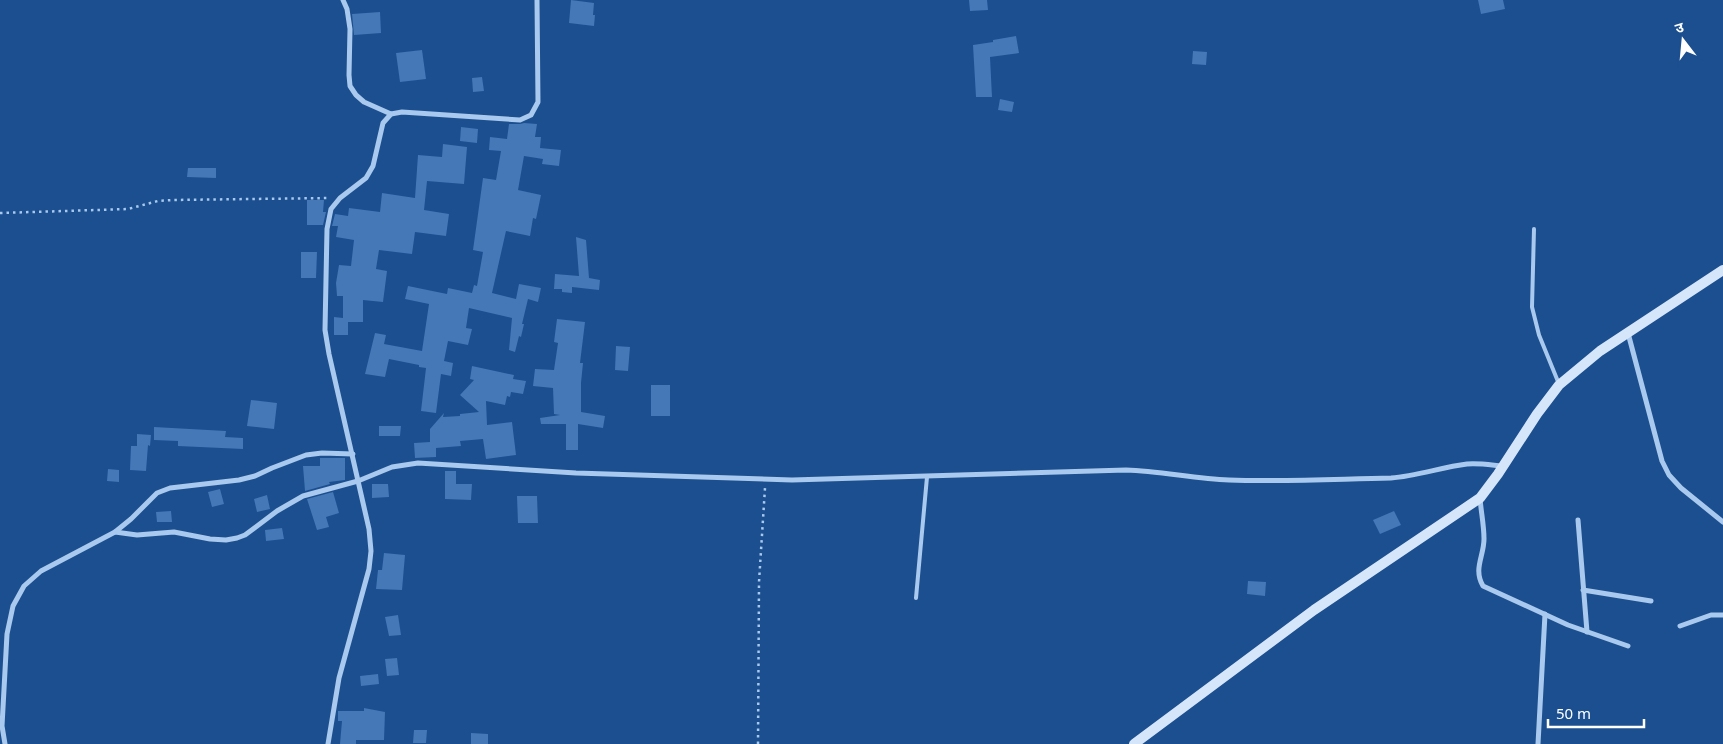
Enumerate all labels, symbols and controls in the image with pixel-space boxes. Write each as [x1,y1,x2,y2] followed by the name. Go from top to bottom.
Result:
[1658,15,1708,65] north arrow
[1673,17,1687,37] text: उ
[1548,696,1644,728] scale bar
[1556,703,1591,723] text: 50 m

